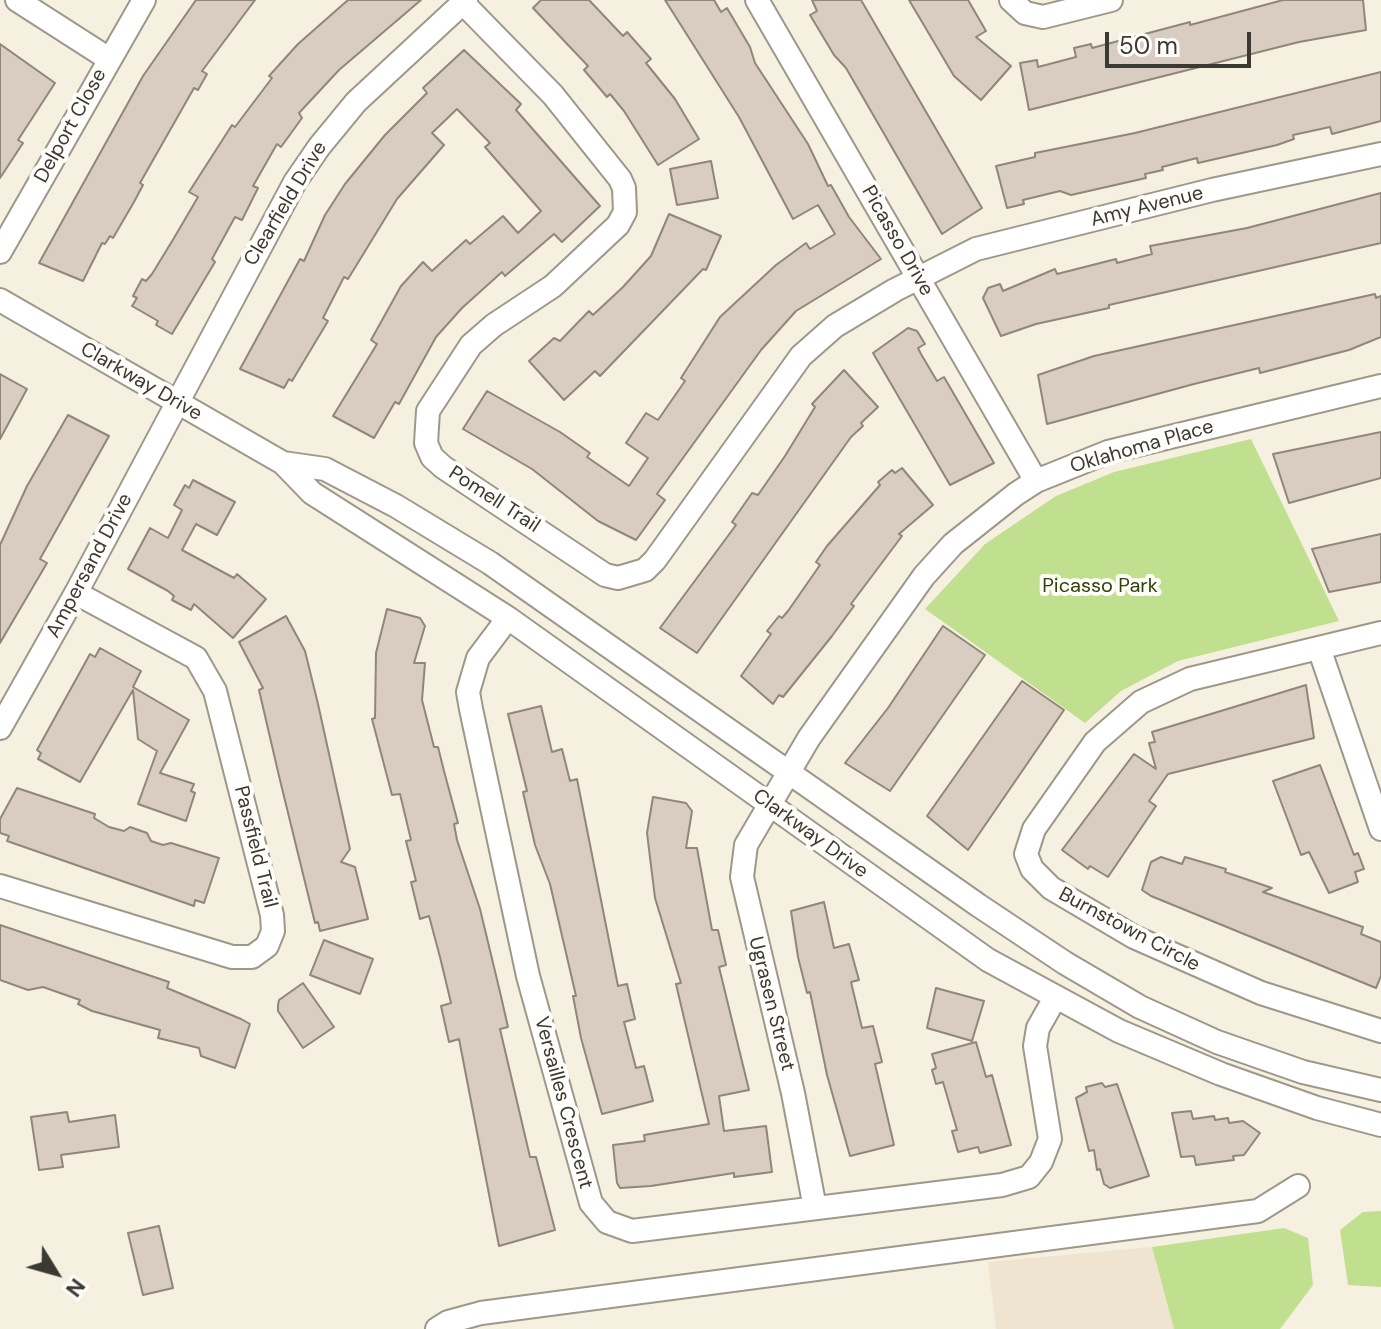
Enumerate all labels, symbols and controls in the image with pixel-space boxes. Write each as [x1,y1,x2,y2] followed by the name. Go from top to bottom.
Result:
[1109,16,1255,66] scale bar
[1119,30,1178,61] text: 50 m
[30,65,112,187] street label: Delport Close
[239,138,333,270] street label: Clearfield Drive
[1088,181,1206,233] street label: Amy Avenue
[856,182,938,300] street label: Picasso Drive
[76,337,206,427] street label: Clarkway Drive
[1068,415,1216,479] street label: Oklahoma Place
[444,462,544,538] street label: Pomell Trail
[42,490,138,642] street label: Ampersand Drive
[1042,575,1158,599] park label: Picasso Park
[228,784,282,910] street label: Passfield Trail
[748,784,872,884] street label: Clarkway Drive
[1054,883,1204,977] street label: Burnstown Circle
[743,934,799,1074] street label: Ugrasen Street
[528,1014,598,1192] street label: Versailles Crescent
[16,1233,96,1313] north arrow
[59,1273,92,1303] text: N

